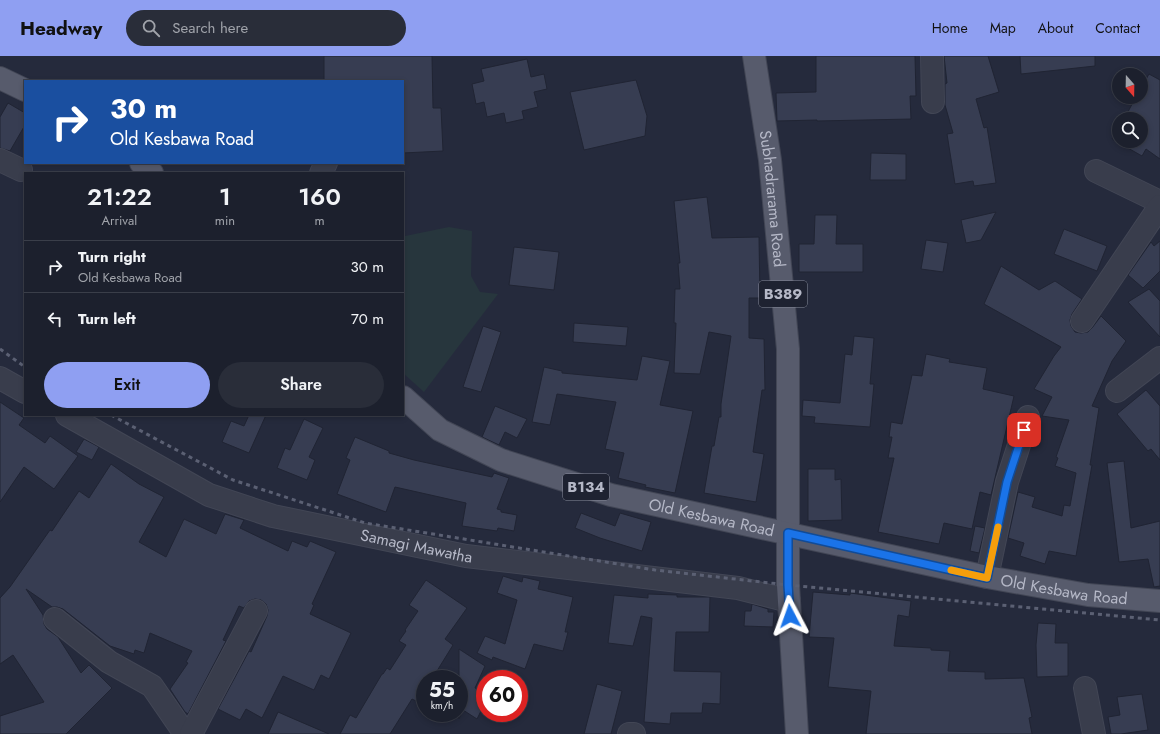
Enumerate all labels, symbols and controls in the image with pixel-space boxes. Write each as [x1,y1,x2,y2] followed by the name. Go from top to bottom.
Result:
[126,10,406,46] search box
[20,15,102,42] text: Headway
[140,17,162,39] icon: search
[172,17,248,39] text: Search here
[932,18,968,38] text: Home
[990,18,1016,38] text: Map
[1038,18,1073,38] text: About
[1095,18,1140,38] text: Contact
[1112,68,1148,104] north arrow
[1112,68,1148,148] map controls
[110,88,177,129] text: 30 m
[44,96,96,148] icon: right
[1112,112,1148,148] button: search
[110,126,254,152] text: Old Kesbawa Road
[754,129,791,268] street label: Subhadrarama Road
[87,179,152,214] text: 21:22
[219,179,231,214] text: 1
[298,179,341,214] text: 160
[101,211,137,230] text: Arrival
[215,211,235,230] text: min
[315,211,325,230] text: m
[78,246,146,268] text: Turn right
[44,256,66,278] icon: right
[351,256,384,278] text: 30 m
[78,268,182,287] text: Old Kesbawa Road
[759,281,807,307] road number: B389
[44,308,66,330] icon: left
[78,308,136,330] text: Turn left
[351,308,384,330] text: 70 m
[44,362,210,408] button: Exit
[218,362,384,408] button: Share
[1007,413,1041,447] pin
[1013,419,1035,441] icon: arrive
[563,474,609,500] road number: B134
[646,493,777,542] street label: Old Kesbawa Road
[358,523,474,569] street label: Samagi Mawatha
[999,569,1128,610] street label: Old Kesbawa Road
[769,595,811,637] position arrow
[476,670,528,722] speed limit sign: 60
[429,676,455,705] text: 55
[431,698,453,713] text: km/h

